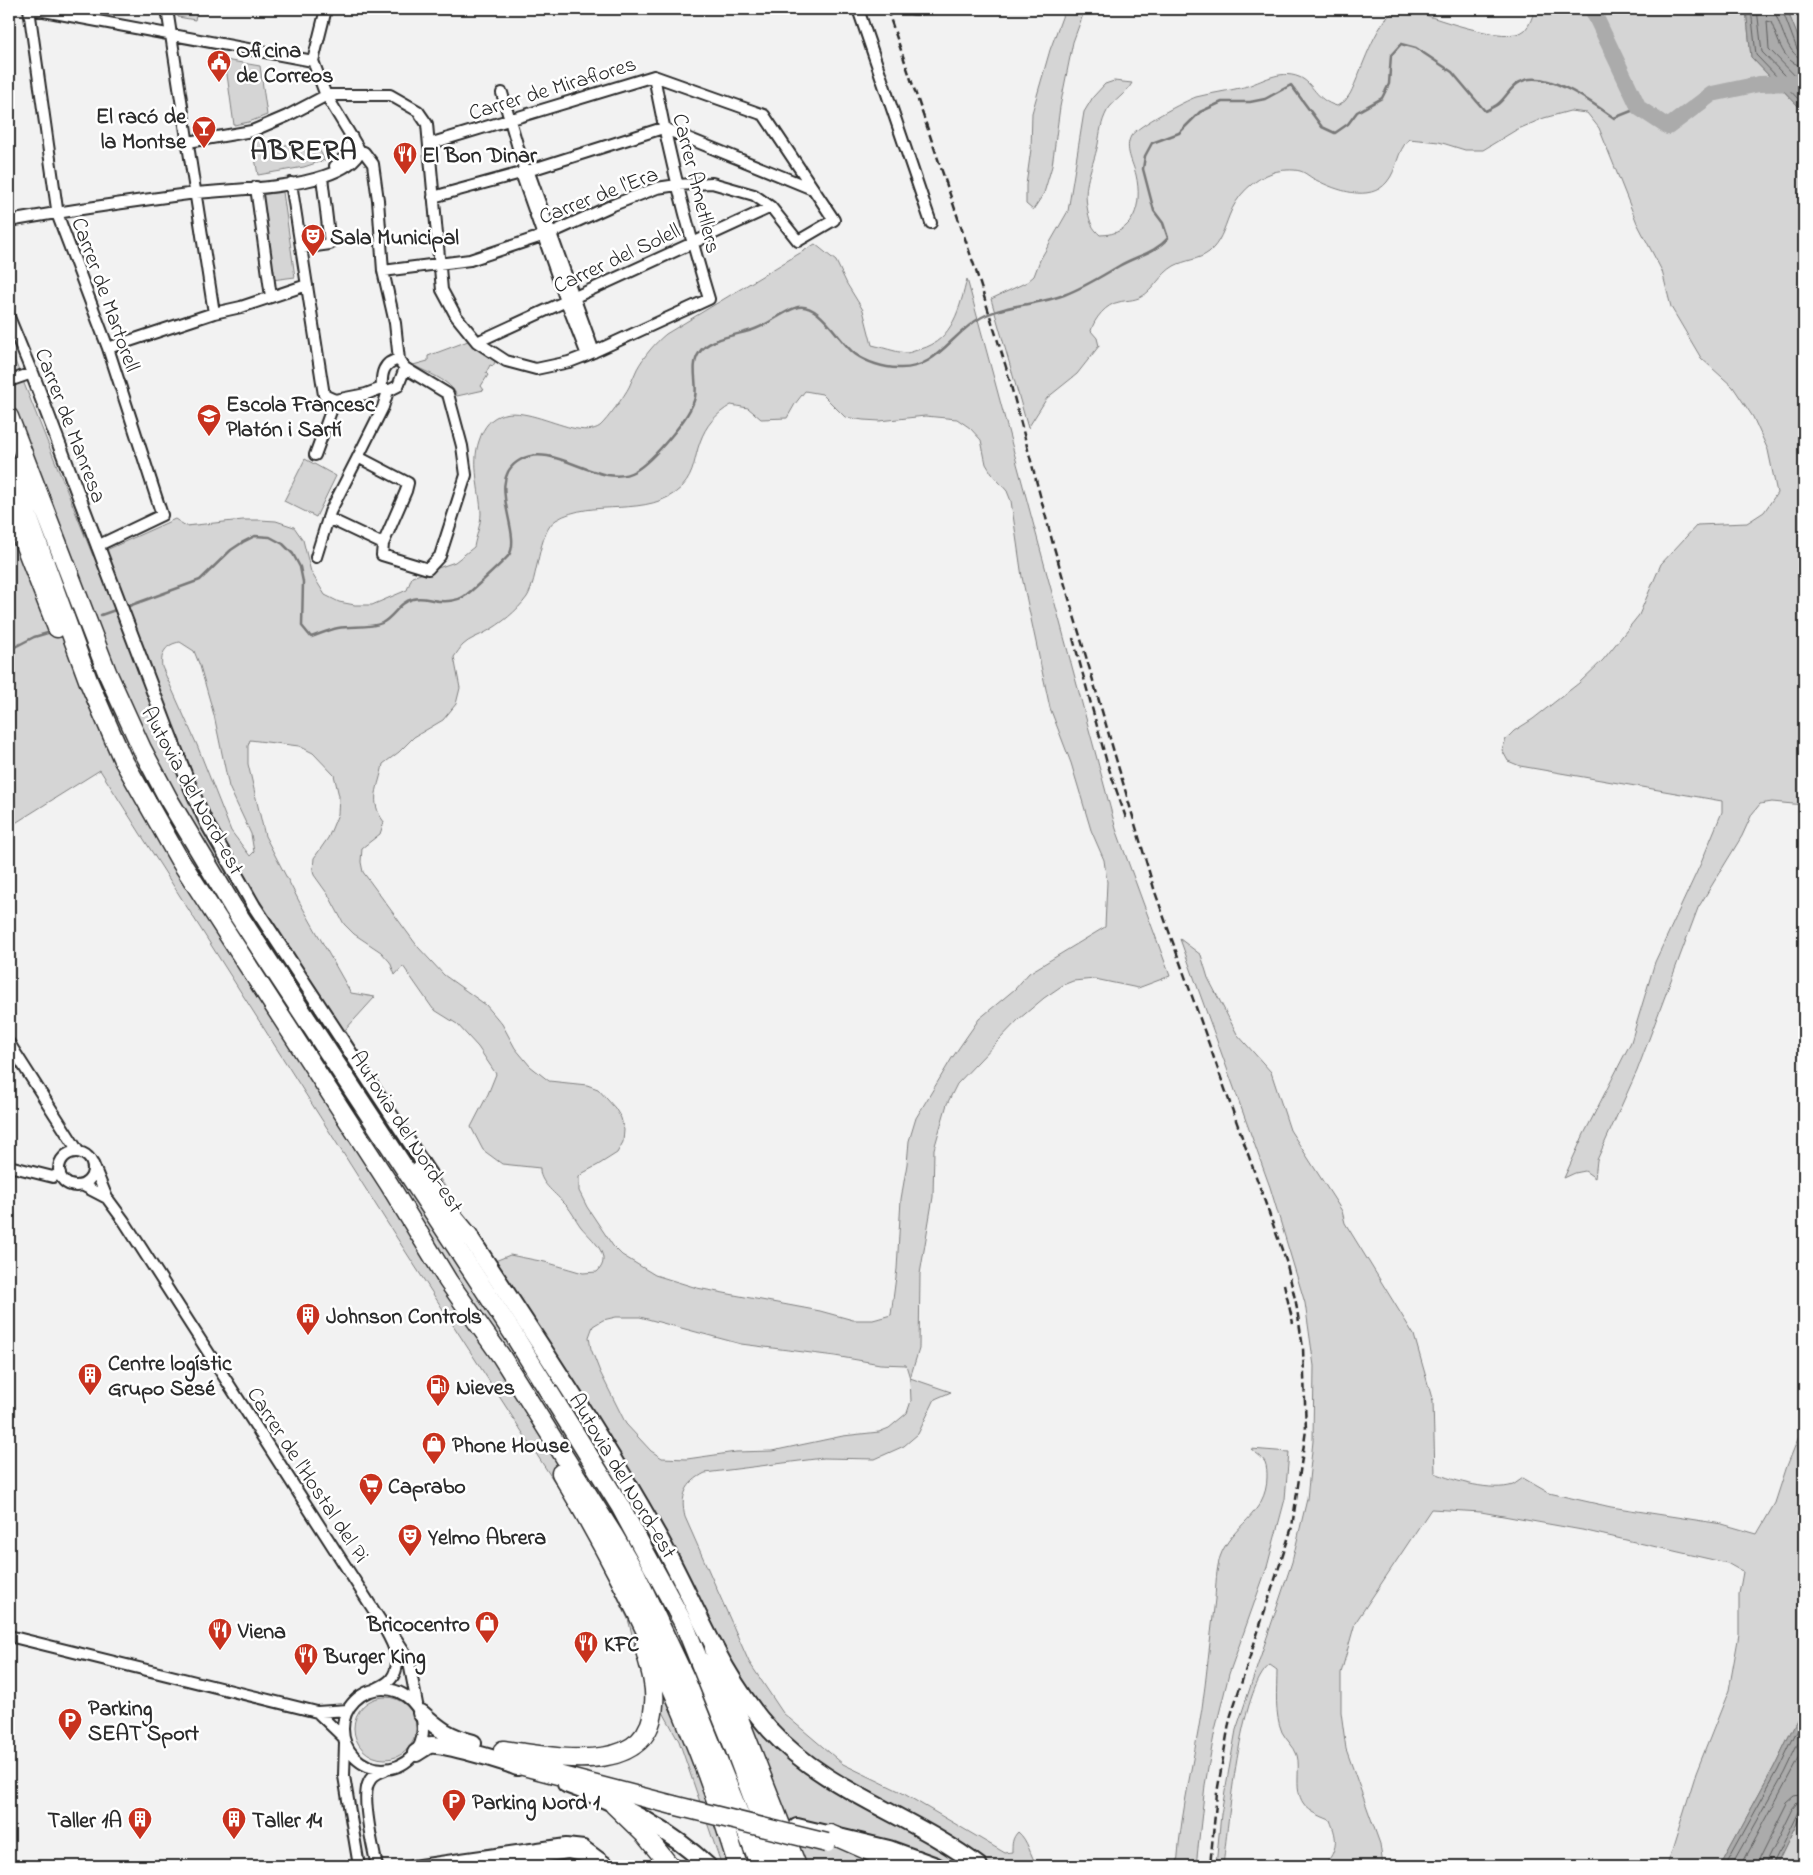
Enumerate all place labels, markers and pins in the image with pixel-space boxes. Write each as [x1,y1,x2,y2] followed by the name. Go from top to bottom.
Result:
[236,36,333,93] place label: Oficina de Correos
[206,49,232,83] public building icon: Oficina de Correos
[96,102,187,159] place label: El racó de la Montse
[191,115,217,149] bar icon: El racó de la Montse
[392,141,418,175] restaurant icon: El Bon Dinar
[422,141,538,173] place label: El Bon Dinar
[300,223,326,257] theatre icon: Sala Municipal
[330,223,459,255] place label: Sala Municipal
[226,390,376,447] place label: Escola Francesc Platón i Sartí
[196,403,222,437] school or university icon: Escola Francesc Platón i Sartí
[295,1302,321,1336] building icon: Johnson Controls
[326,1302,482,1334] place label: Johnson Controls
[108,1349,233,1406] place label: Centre logístic Grupo Sesé
[77,1362,103,1396] building icon: Centre logístic Grupo Sesé
[425,1373,451,1407] fuel station icon: Nieves
[456,1373,515,1405] place label: Nieves
[421,1431,447,1465] shop icon: Phone House
[452,1431,570,1463] place label: Phone House
[358,1472,384,1506] supermarket icon: Caprabo
[388,1472,466,1504] place label: Caprabo
[397,1523,423,1557] theatre icon: Yelmo Abrera
[427,1523,546,1555] place label: Yelmo Abrera
[366,1610,470,1642] place label: Bricocentro
[474,1610,500,1644] shop icon: Bricocentro
[207,1617,233,1651] restaurant icon: Viena
[237,1617,286,1649] place label: Viena
[573,1630,599,1664] restaurant icon: KFC
[604,1630,639,1662] place label: KFC
[293,1642,319,1676] restaurant icon: Burger King
[323,1642,426,1675] place label: Burger King
[88,1694,199,1751] place label: Parking SEAT Sport
[57,1707,83,1741] parking icon: Parking SEAT Sport
[441,1788,467,1822] parking icon: Parking Nord 1
[472,1788,600,1821] place label: Parking Nord 1
[47,1806,122,1838] place label: Taller 1A
[127,1806,153,1840] building icon: Taller 1A
[221,1806,247,1840] building icon: Taller 14
[252,1806,323,1838] place label: Taller 14

